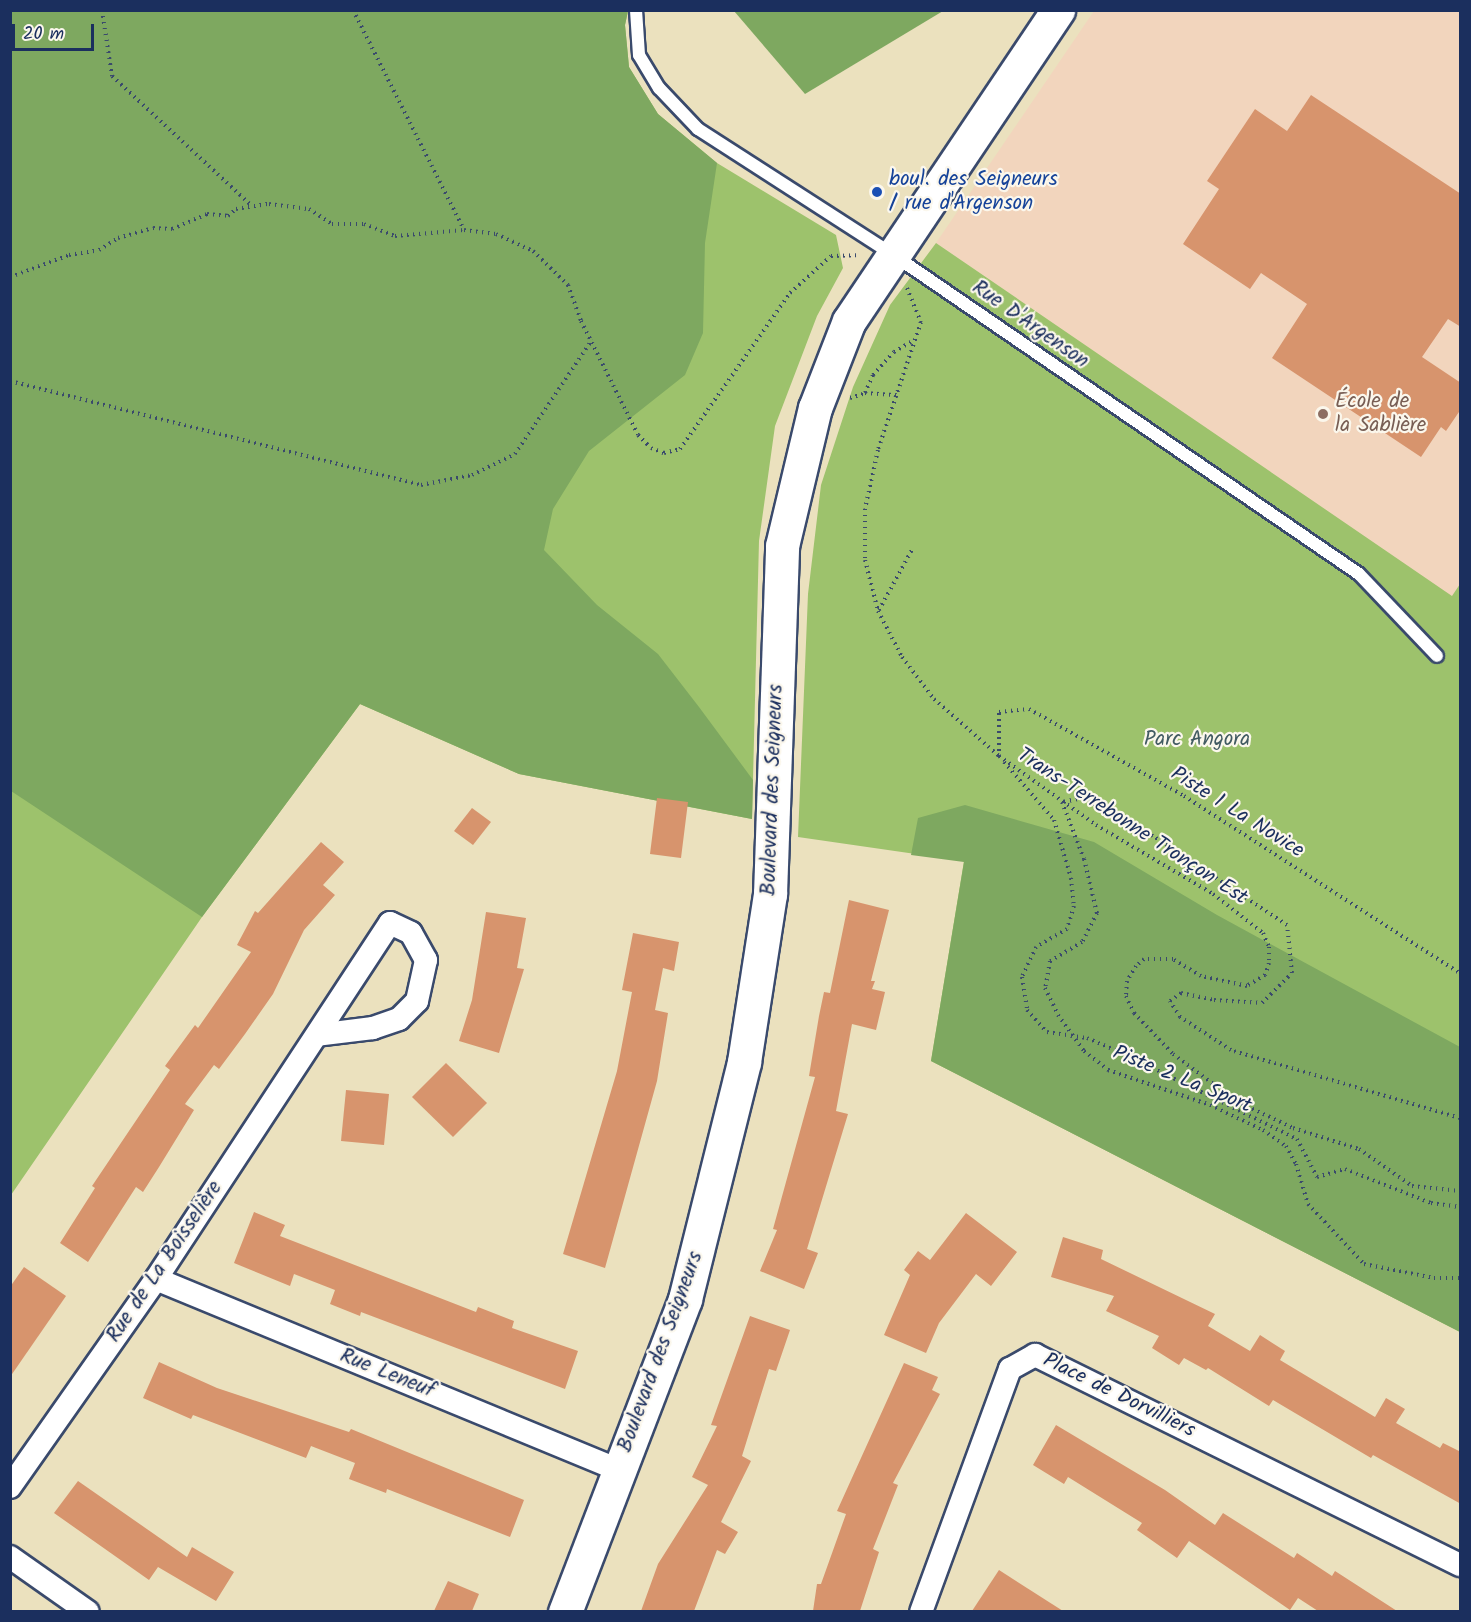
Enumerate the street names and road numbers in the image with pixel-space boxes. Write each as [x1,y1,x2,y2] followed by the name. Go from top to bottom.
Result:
[967,275,1093,375] street label: Rue D'Argenson
[757,684,789,896] street label: Boulevard des Seigneurs
[1012,743,1252,911] street label: Trans-Terrebonne Tronçon Est
[1166,762,1308,864] street label: Piste 1 La Novice
[1109,1041,1255,1119] street label: Piste 2 La Sport
[102,1176,228,1348] street label: Rue de La Boisselière
[613,1248,709,1456] street label: Boulevard des Seigneurs
[336,1344,438,1404] street label: Rue Leneuf
[1039,1348,1199,1444] street label: Place de Dorvilliers

